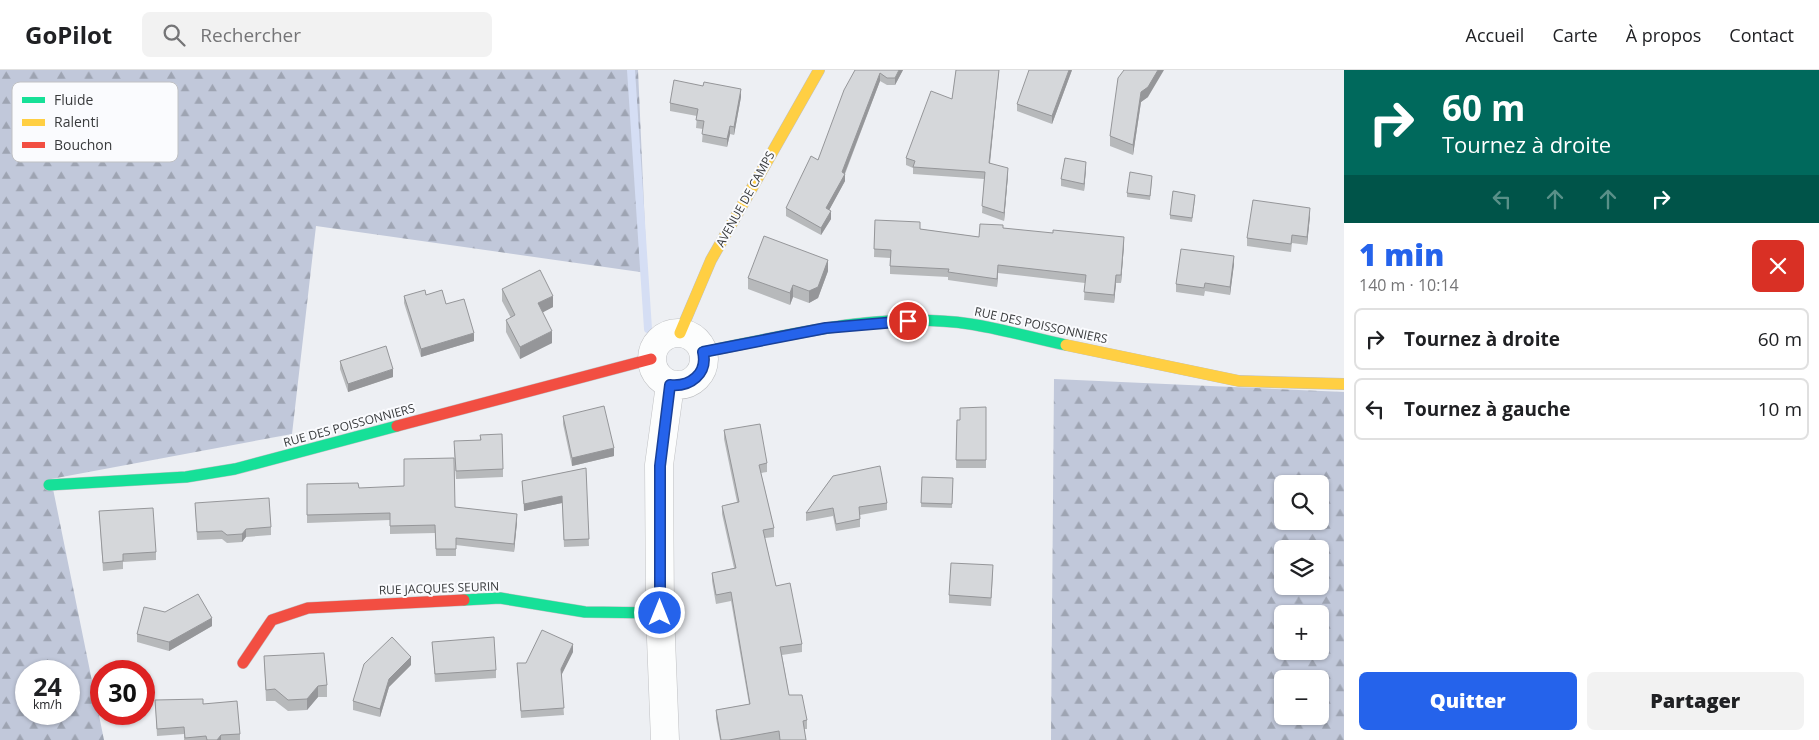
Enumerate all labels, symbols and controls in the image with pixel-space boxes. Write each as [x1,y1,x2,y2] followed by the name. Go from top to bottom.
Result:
[142,12,492,57] search box
[25,18,112,51] text: GoPilot
[160,21,188,49] icon: search
[200,22,301,48] text: Rechercher
[1466,23,1524,47] text: Accueil
[1552,23,1598,47] text: Carte
[1626,23,1701,47] text: À propos
[1729,23,1794,47] text: Contact
[12,82,178,162] legend
[1442,84,1525,131] text: 60 m
[54,90,93,109] text: Fluide
[1359,90,1424,155] icon: right
[54,112,99,131] text: Ralenti
[1442,129,1611,159] text: Tournez à droite
[54,135,112,154] text: Bouchon
[712,148,778,250] street label: AVENUE DE CAMPS
[1488,185,1516,213] icon: left
[1541,185,1569,213] icon: ahead
[1594,185,1622,213] icon: ahead
[1647,185,1675,213] icon: right
[1359,234,1444,275] text: 1 min
[1752,240,1804,292] button: close
[1359,274,1459,296] text: 140 m · 10:14
[887,300,929,342] pin
[973,303,1109,347] street label: RUE DES POISSONNIERS
[894,307,922,335] icon: arrive
[1361,325,1389,353] icon: right
[1404,326,1560,352] text: Tournez à droite
[1758,326,1802,352] text: 60 m
[1361,395,1389,423] icon: left
[1404,396,1570,422] text: Tournez à gauche
[1758,396,1802,422] text: 10 m
[281,399,417,451] street label: RUE DES POISSONNIERS
[1274,475,1329,725] map controls
[1274,475,1329,530] button: search
[1274,540,1329,595] button: layers
[378,577,500,599] street label: RUE JACQUES SEURIN
[633,586,685,638] position arrow
[1274,605,1329,660] button: +
[90,660,155,725] speed limit sign: 30
[33,669,62,703] text: 24
[1274,670,1329,725] button: −
[1359,672,1577,730] button: Quitter
[1587,672,1804,730] button: Partager
[33,696,62,713] text: km/h

